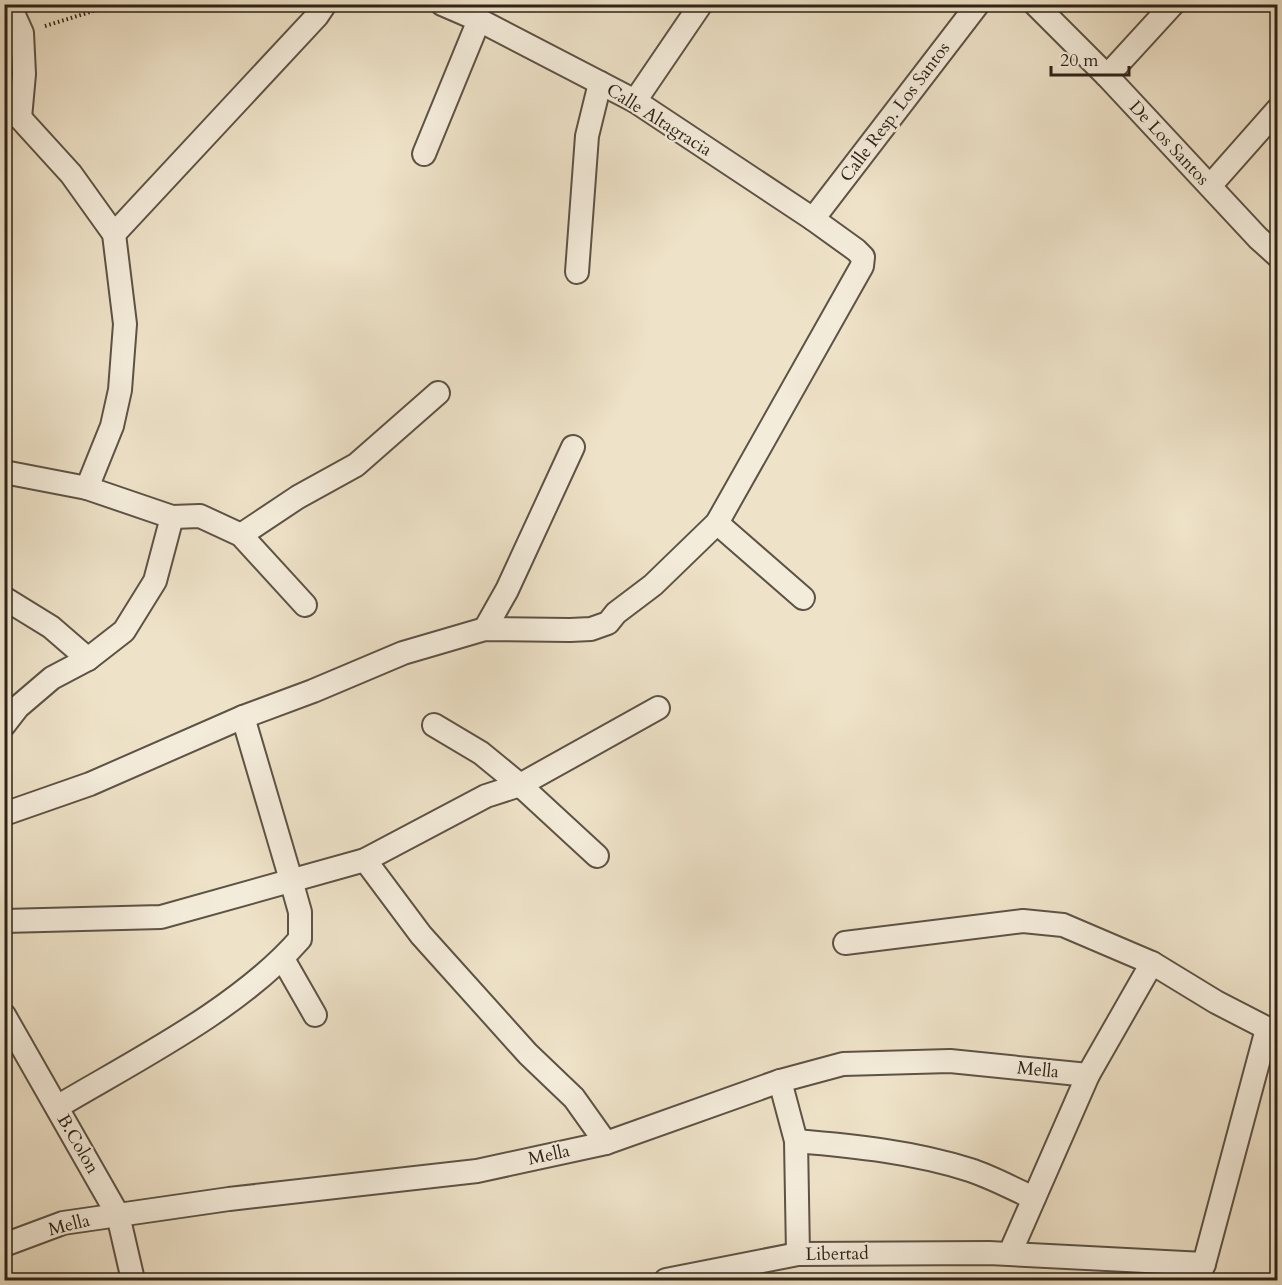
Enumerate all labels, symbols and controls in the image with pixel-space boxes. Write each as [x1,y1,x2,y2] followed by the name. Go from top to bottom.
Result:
[834,37,956,187] street label: Calle Resp. Los Santos
[1051,39,1129,77] scale bar
[1060,48,1099,73] text: 20 m
[601,78,717,163] street label: Calle Altagracia
[1123,95,1215,191] street label: De Los Santos
[1016,1055,1060,1085] street label: Mella
[51,1110,105,1179] street label: B.Colon
[526,1138,572,1172] street label: Mella
[46,1208,93,1242] street label: Mella
[805,1241,869,1267] street label: Libertad

